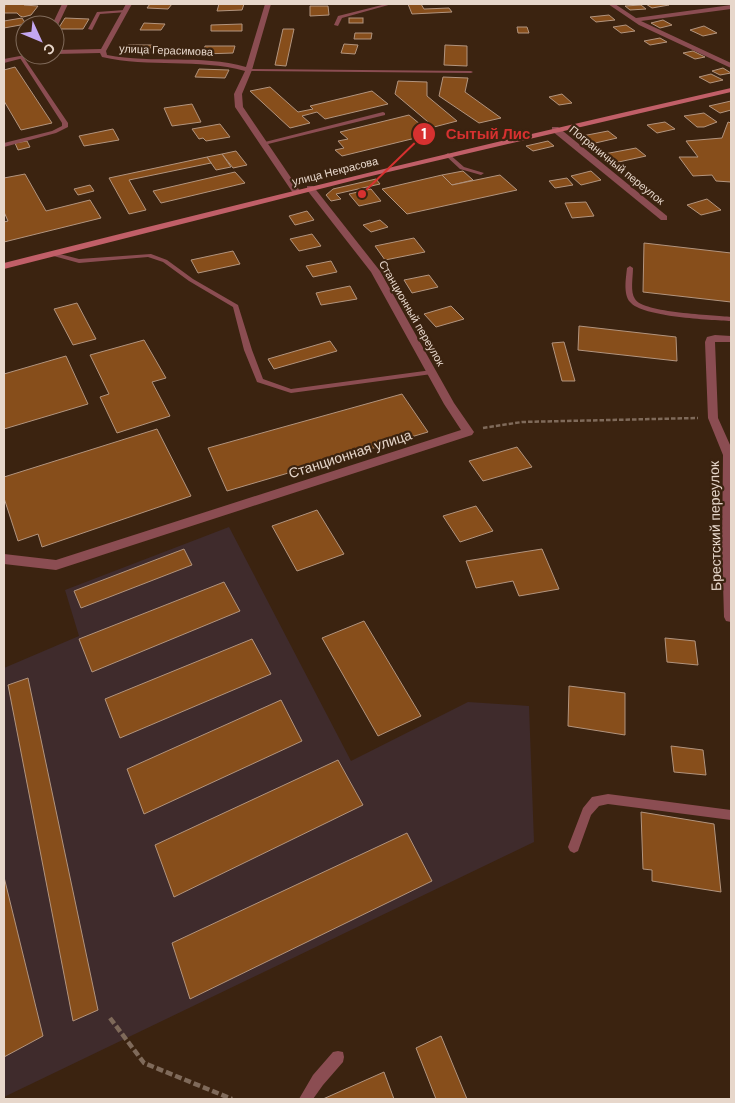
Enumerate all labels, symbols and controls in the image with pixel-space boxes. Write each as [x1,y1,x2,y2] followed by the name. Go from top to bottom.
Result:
[15,15,65,65] north arrow
[39,39,59,59] text: С
[119,41,214,59] street label: улица Герасимова
[411,119,541,149] callout: Сытый Лис
[567,122,667,208] street label: Пограничный переулок
[421,124,427,144] text: 1
[446,124,530,144] text: Сытый Лис
[291,153,380,188] street label: улица Некрасова
[376,258,448,368] street label: Станционный переулок
[286,426,414,482] street label: Станционная улица
[705,460,725,591] street label: Брестский переулок

